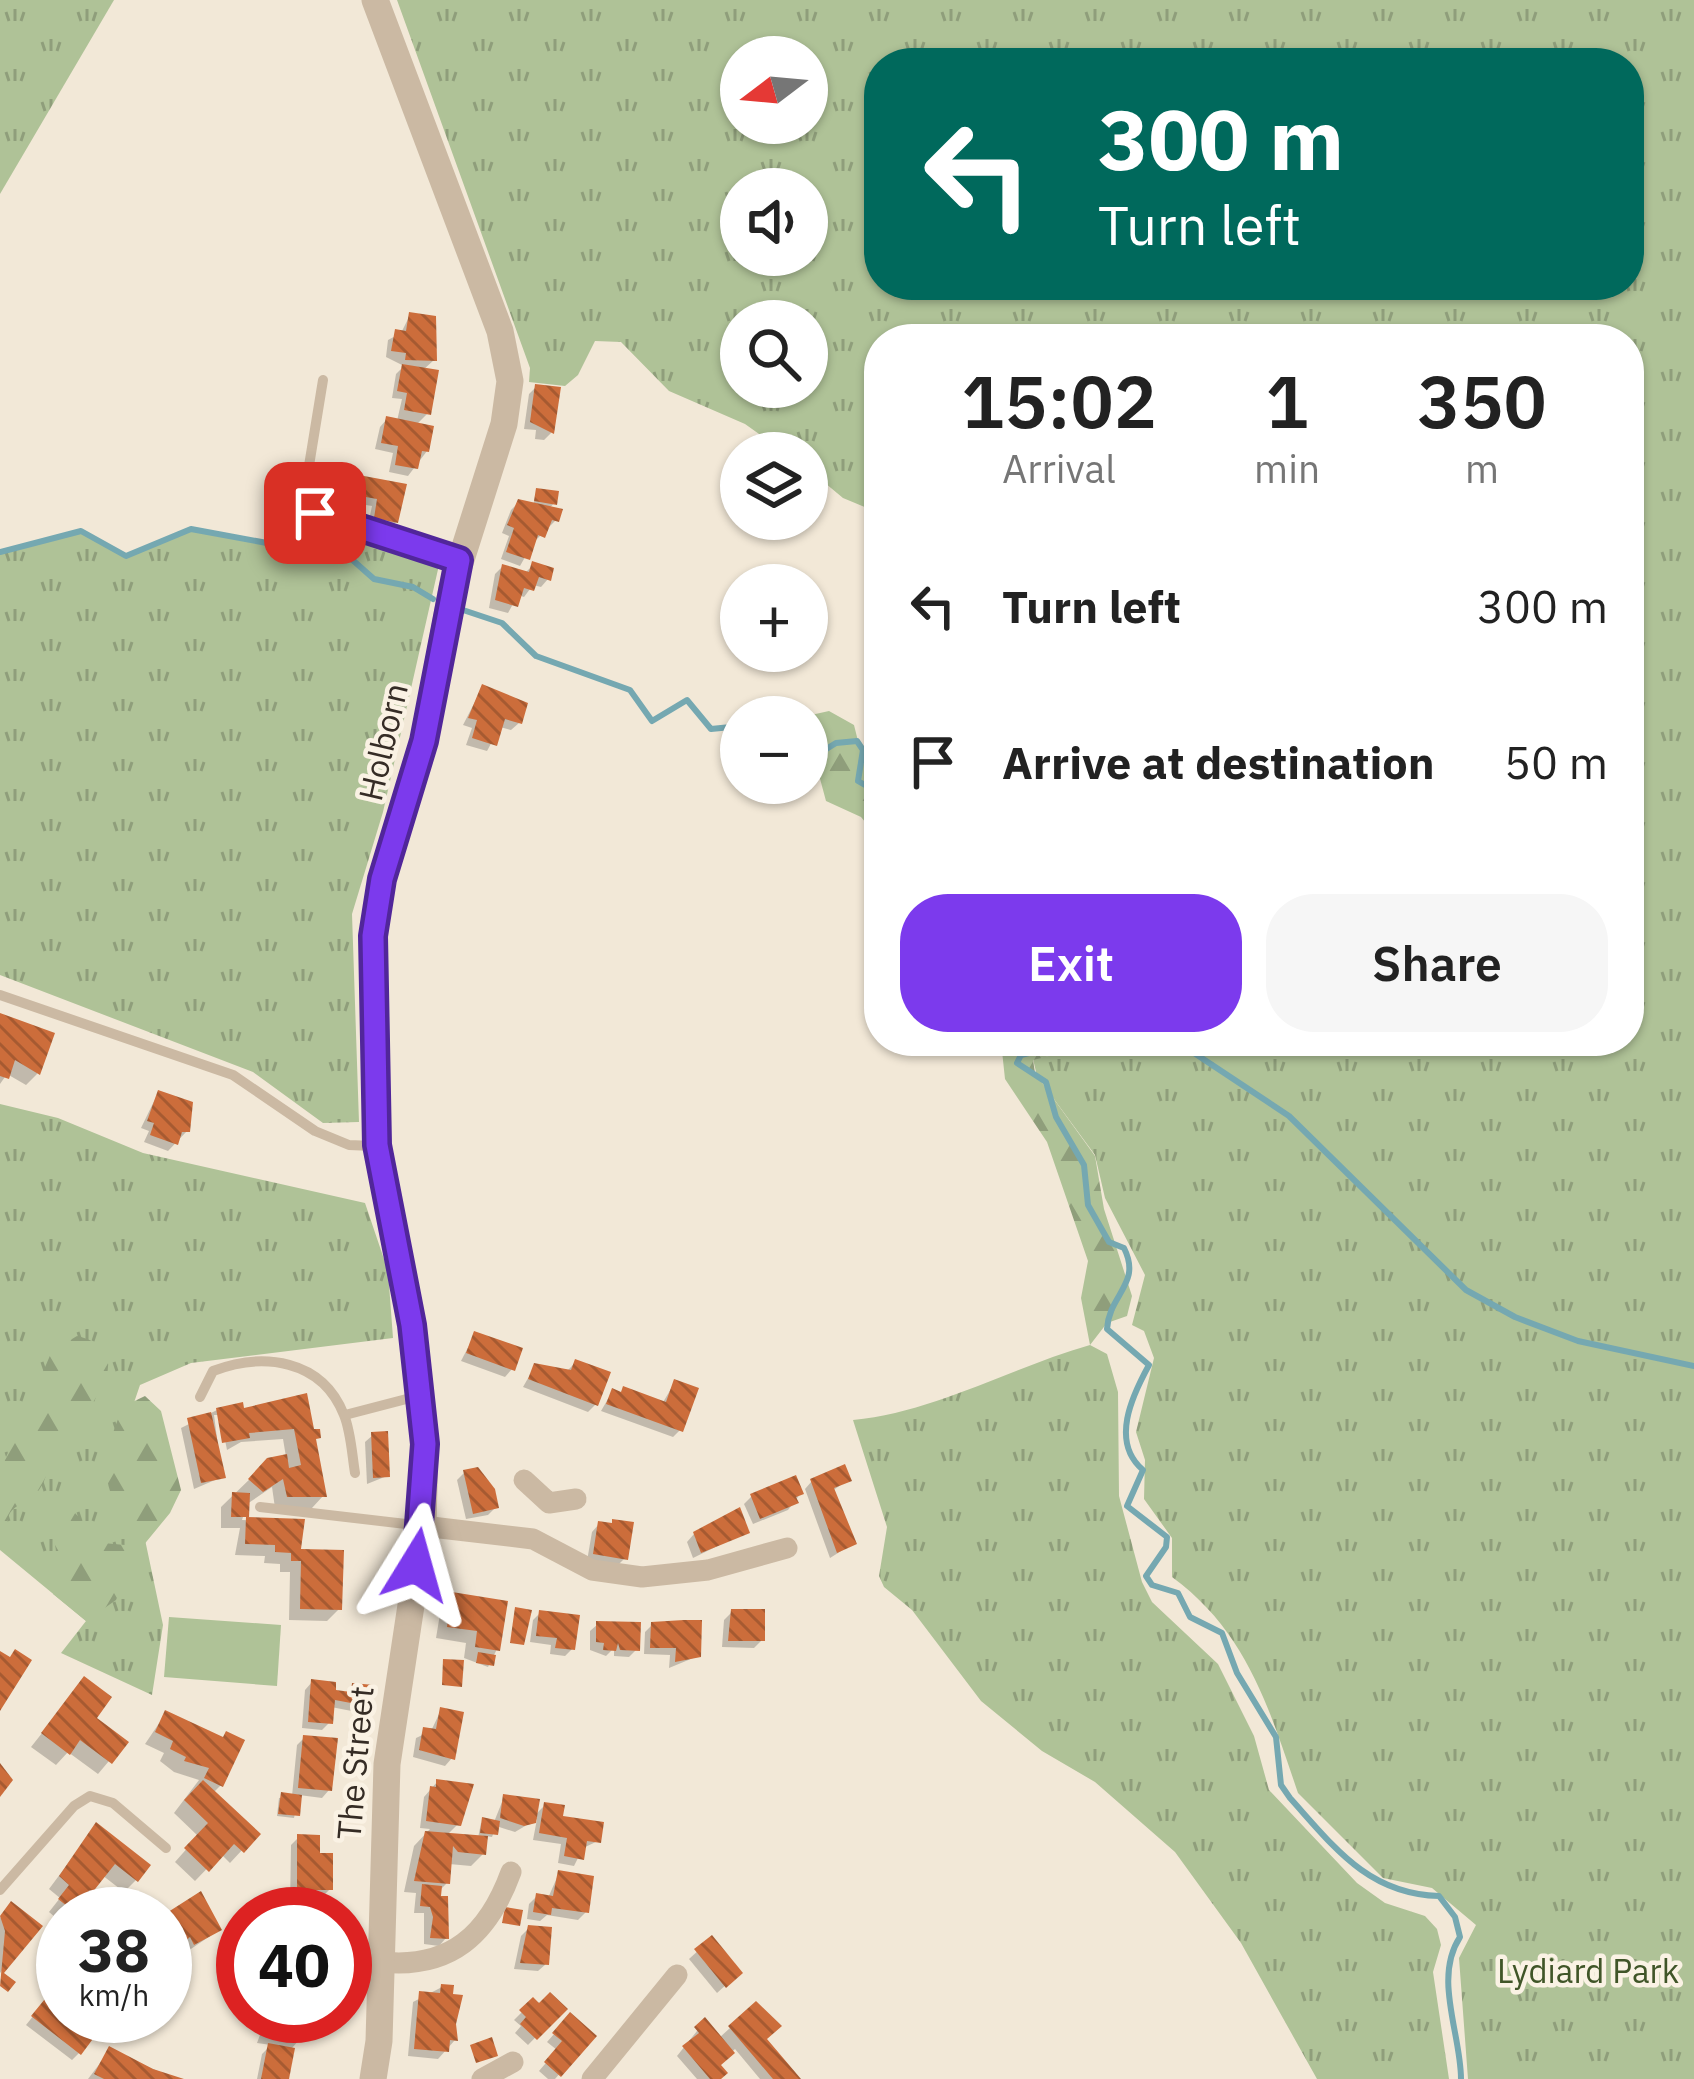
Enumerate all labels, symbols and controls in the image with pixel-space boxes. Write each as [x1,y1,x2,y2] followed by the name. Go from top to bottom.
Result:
[720,36,828,144] north arrow
[720,36,828,804] map controls
[1098,84,1344,193] text: 300 m
[900,96,1056,252] icon: left
[720,168,828,276] button: sound
[1098,190,1301,260] text: Turn left
[720,300,828,408] button: search
[961,354,1157,448] text: 15:02
[1265,354,1309,448] text: 1
[1417,354,1547,448] text: 350
[720,432,828,540] button: layers
[1002,443,1116,494] text: Arrival
[1254,443,1320,494] text: min
[1465,443,1499,494] text: m
[264,462,366,564] pin
[282,480,348,546] icon: arrive
[720,564,828,672] button: +
[900,573,966,639] icon: left
[1002,577,1181,635] text: Turn left
[1477,577,1608,635] text: 300 m
[348,679,417,805] street label: Holborn
[720,696,828,804] button: −
[900,729,966,795] icon: arrive
[1002,733,1435,791] text: Arrive at destination
[1504,733,1608,791] text: 50 m
[900,894,1242,1032] button: Exit
[1266,894,1608,1032] button: Share
[353,1502,479,1628] position arrow
[326,1684,383,1842] street label: The Street
[216,1887,372,2043] speed limit sign: 40
[78,1910,150,1989] text: 38
[1497,1949,1679,1992] park label: Lydiard Park
[79,1975,149,2014] text: km/h

